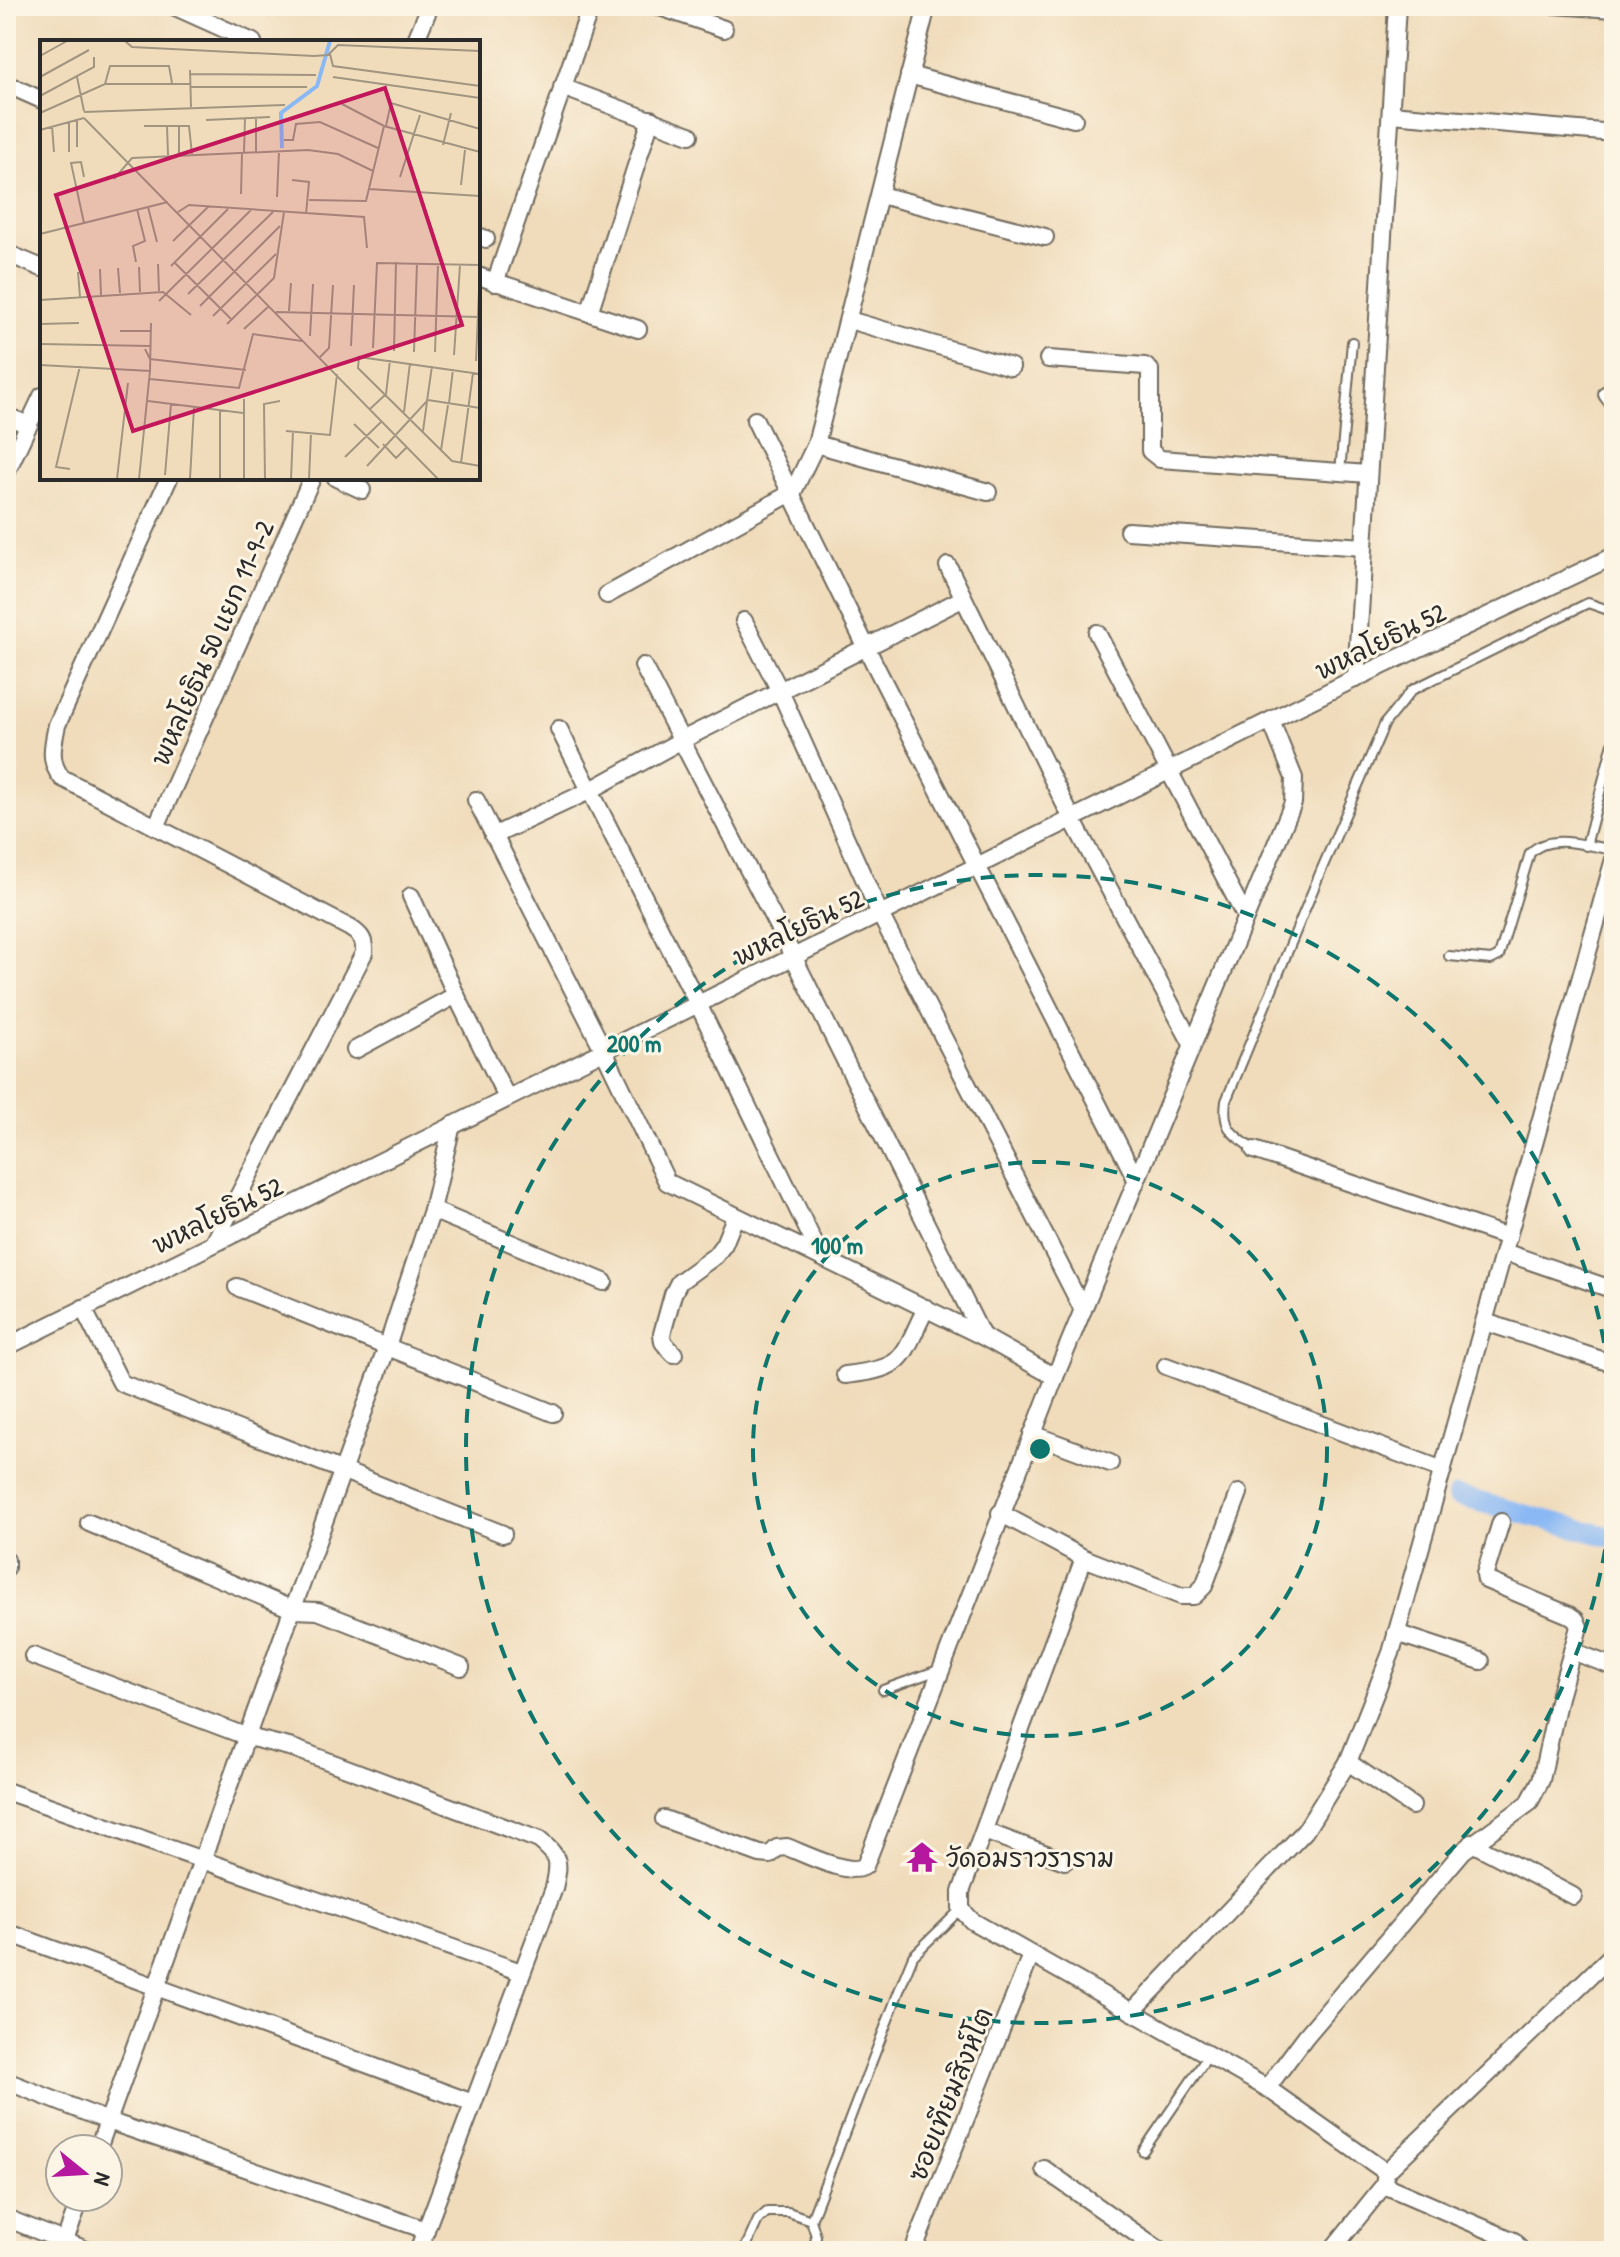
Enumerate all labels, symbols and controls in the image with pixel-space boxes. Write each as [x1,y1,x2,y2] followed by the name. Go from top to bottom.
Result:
[40,40,480,480] inset map
[142,515,282,771] street label: พหลโยธิน 50 แยก 11-9-2
[1309,594,1451,688] street label: พหลโยธิน 52
[727,880,869,974] street label: พหลโยธิน 52
[607,1027,661,1059] text: 200 m
[146,1168,288,1262] street label: พหลโยธิน 52
[811,1229,863,1261] text: 100 m
[1026,1435,1054,1463] centre of rings
[905,1840,939,1874] temple icon: วัดอมราวราราม
[946,1840,1114,1875] place label: วัดอมราวราราม
[899,2002,1001,2186] street label: ซอยเทียมสิงห์โต
[44,2133,124,2213] north arrow
[87,2169,119,2190] text: N

